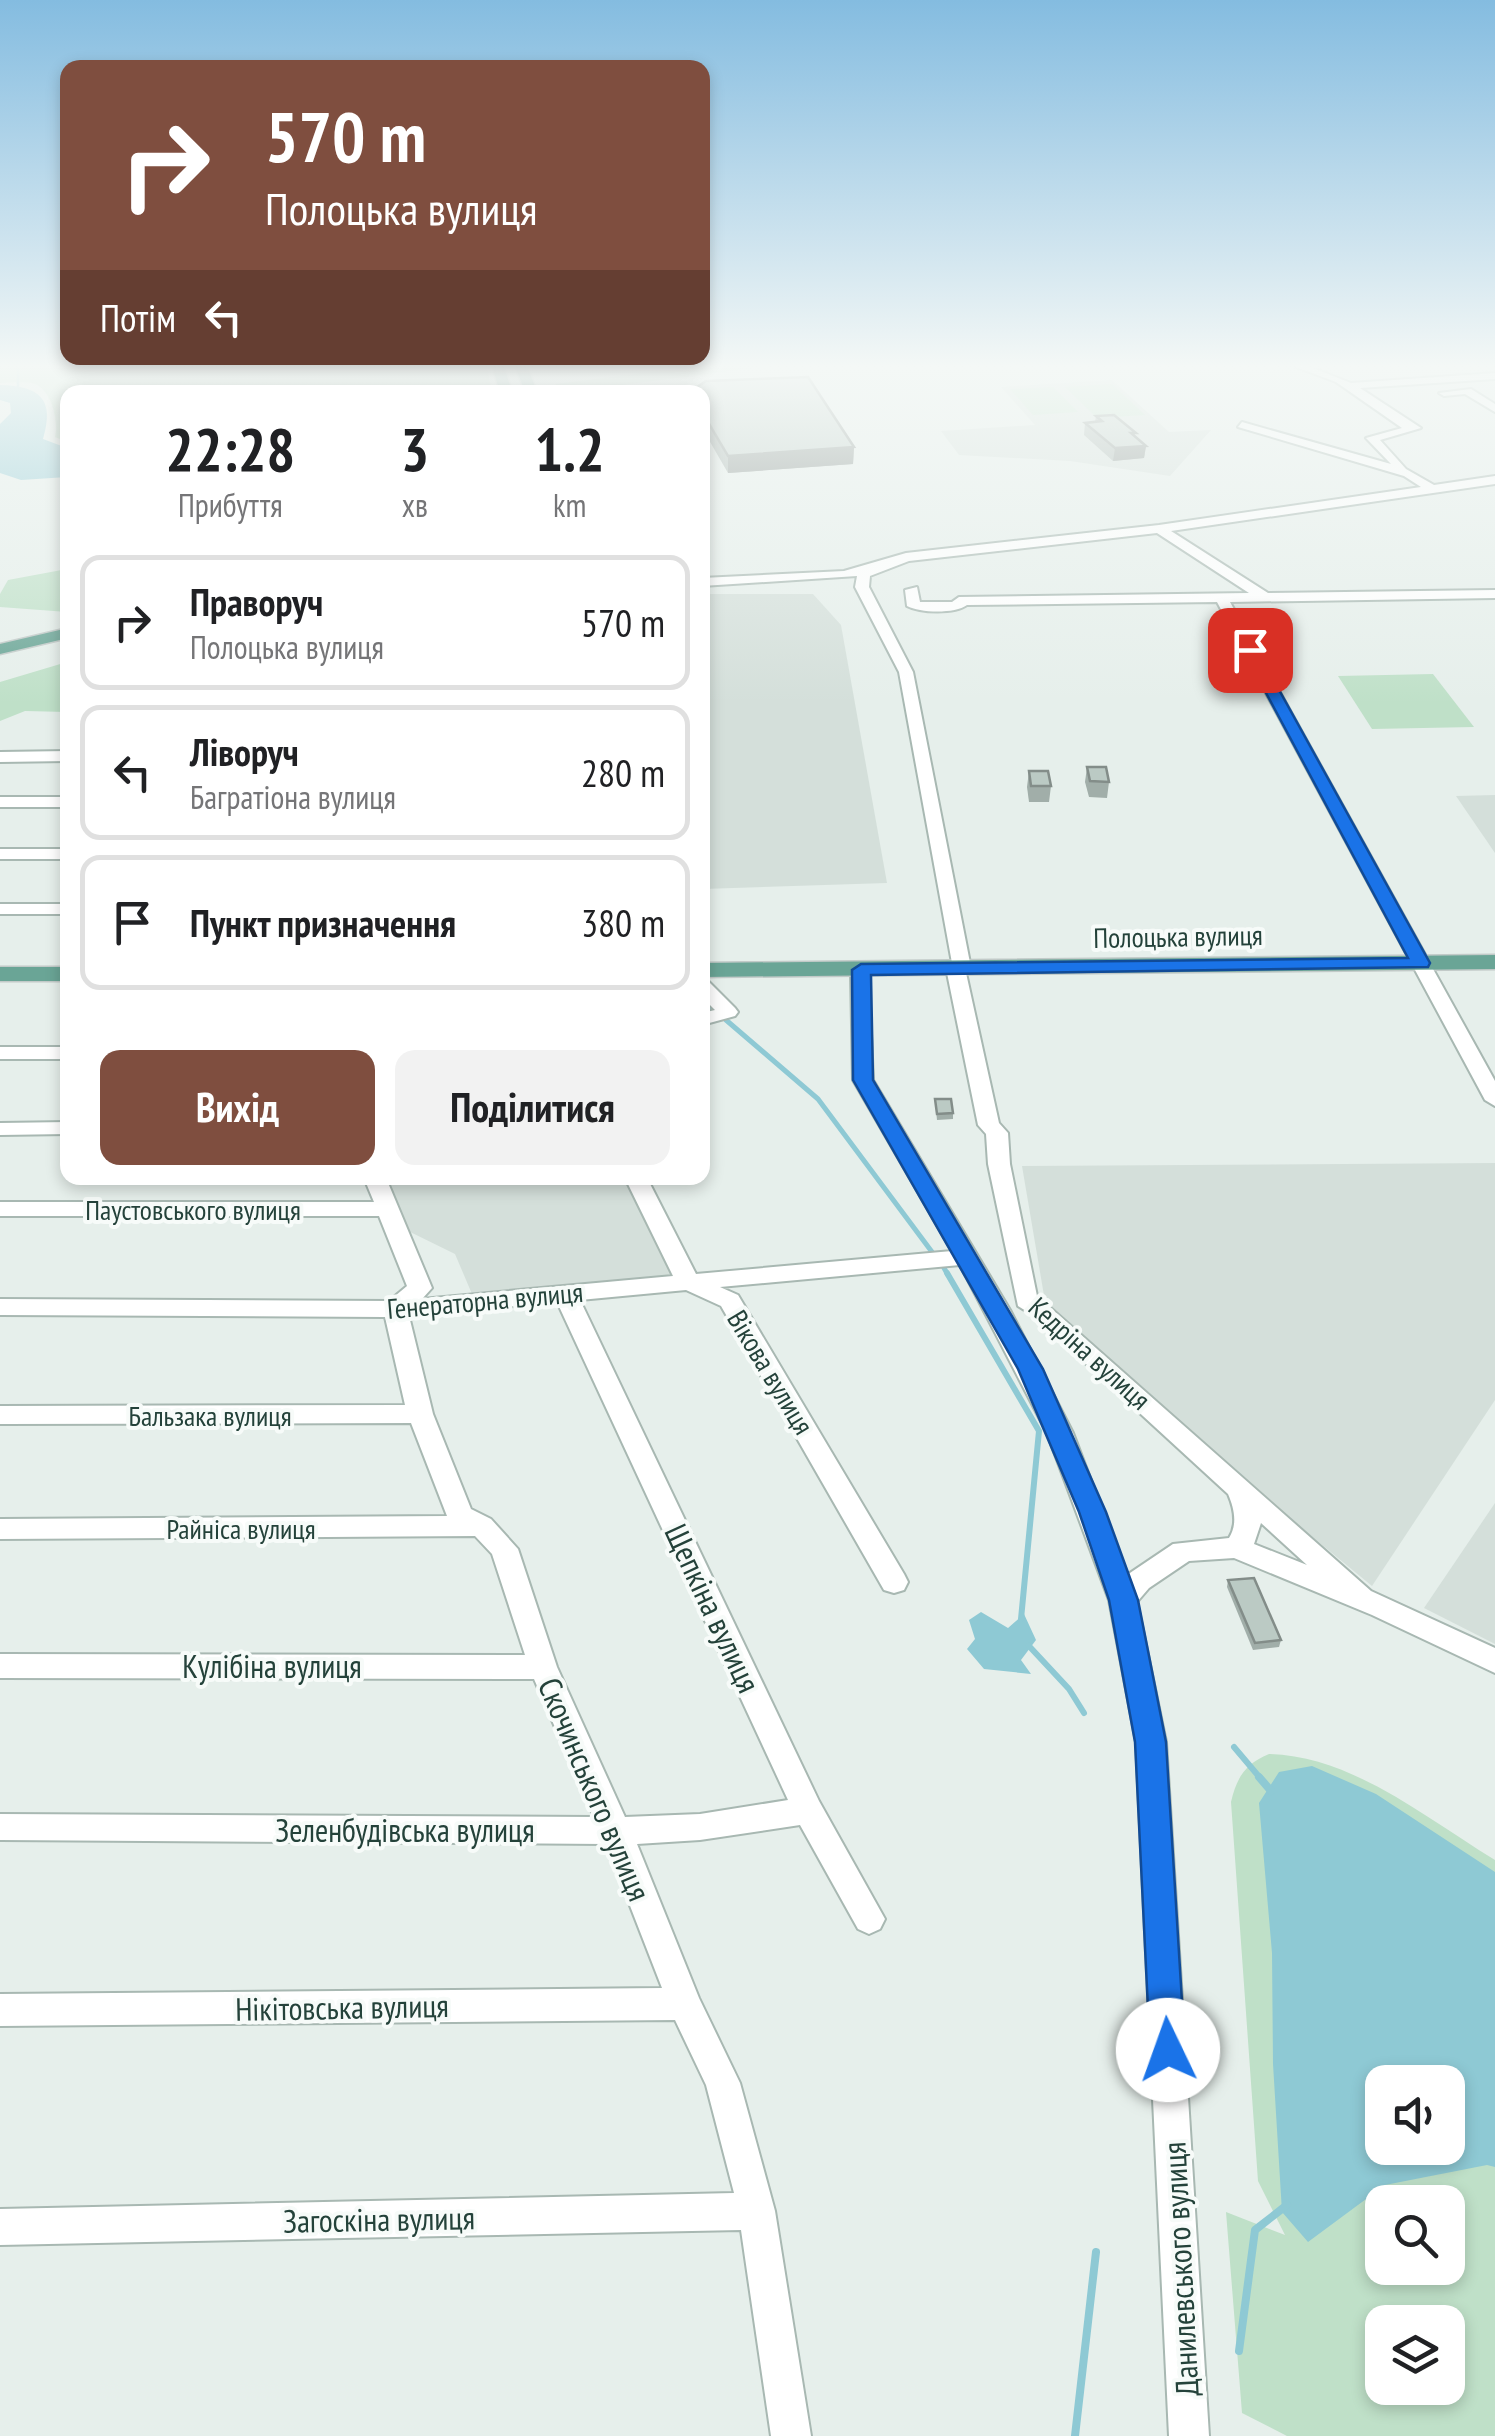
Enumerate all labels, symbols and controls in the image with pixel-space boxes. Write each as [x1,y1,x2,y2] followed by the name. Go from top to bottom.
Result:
[265,91,426,181] text: 570 m
[100,100,230,230] icon: right
[265,179,538,237] text: Полоцька вулиця
[196,290,251,345] icon: left
[100,293,176,342] text: Потім
[165,410,295,488] text: 22:28
[401,410,429,488] text: 3
[535,410,605,488] text: 1.2
[178,484,283,526] text: Прибуття
[402,484,428,526] text: хв
[553,484,586,526] text: km
[190,577,323,626] text: Праворуч
[105,595,160,650] icon: right
[581,598,665,647] text: 570 m
[1208,608,1293,693] pin
[1223,623,1278,678] icon: arrive
[190,626,384,668] text: Полоцька вулиця
[190,727,299,776] text: Ліворуч
[105,745,160,800] icon: left
[581,748,665,797] text: 280 m
[190,776,396,818] text: Багратіона вулиця
[105,895,160,950] icon: arrive
[190,898,456,947] text: Пункт призначення
[581,898,665,947] text: 380 m
[1093,916,1263,956] street label: Полоцька вулиця
[100,1050,375,1165] button: Вихід
[395,1050,670,1165] button: Поділитися
[85,1191,301,1228] street label: Паустовського вулиця
[385,1273,585,1327] street label: Генераторна вулиця
[1021,1288,1159,1418] street label: Кедріна вулиця
[719,1303,823,1441] street label: Вікова вулиця
[129,1397,291,1434] street label: Бальзака вулиця
[166,1510,316,1547] street label: Райніса вулиця
[656,1517,770,1699] street label: Щепкіна вулиця
[182,1645,362,1687] street label: Кулібіна вулиця
[529,1671,661,1907] street label: Скочинського вулиця
[275,1809,535,1851] street label: Зеленбудівська вулиця
[235,1984,449,2030] street label: Нікітовська вулиця
[1116,1998,1220,2102] position arrow
[1365,2065,1465,2405] map controls
[1365,2065,1465,2165] button: sound
[1152,2141,1208,2397] street label: Данилевського вулиця
[1365,2185,1465,2285] button: search
[283,2196,475,2242] street label: Загоскіна вулиця
[1365,2305,1465,2405] button: layers

